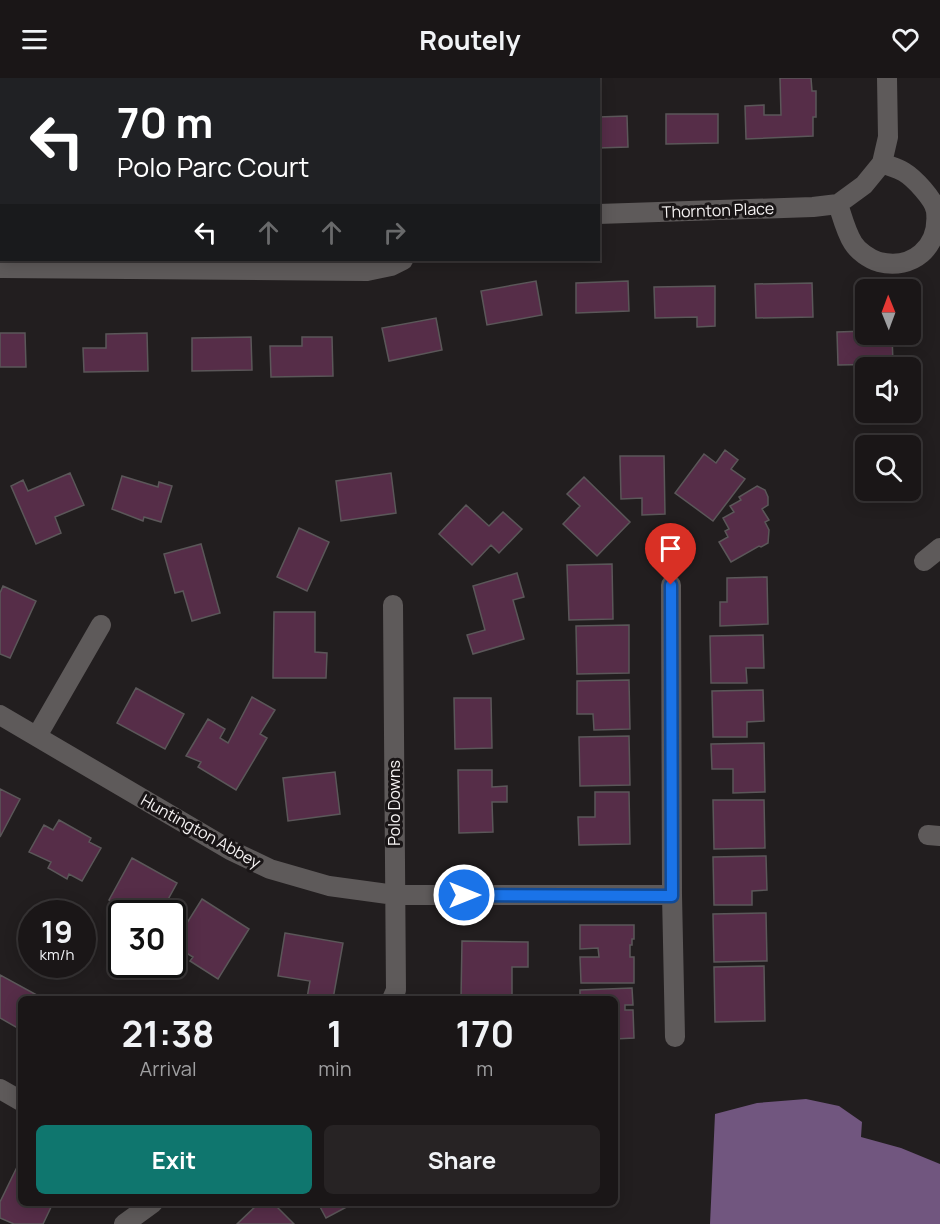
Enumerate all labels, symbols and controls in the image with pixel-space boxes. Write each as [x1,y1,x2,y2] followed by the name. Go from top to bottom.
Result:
[419,21,521,58] text: Routely
[18,23,51,56] icon: menu
[889,23,922,56] icon: heart
[117,93,213,151] text: 70 m
[18,102,96,180] icon: left
[117,148,309,185] text: Polo Parc Court
[662,197,774,223] street label: Thornton Place
[189,216,222,249] icon: left
[252,216,285,249] icon: ahead
[315,216,348,249] icon: ahead
[378,216,411,249] icon: right
[855,279,921,345] north arrow
[855,279,921,501] map controls
[855,357,921,423] button: sound
[855,435,921,501] button: search
[645,523,696,585] pin
[654,532,687,565] icon: arrive
[383,760,405,846] street label: Polo Downs
[137,789,265,873] street label: Huntington Abbey
[432,863,496,927] position arrow
[108,900,186,978] speed limit sign: 30
[41,911,73,952] text: 19
[40,944,74,965] text: km/h
[122,1009,214,1058] text: 21:38
[327,1009,343,1058] text: 1
[455,1009,514,1058] text: 170
[140,1055,197,1082] text: Arrival
[318,1055,352,1082] text: min
[476,1055,493,1082] text: m
[36,1125,312,1194] button: Exit
[324,1125,600,1194] button: Share

